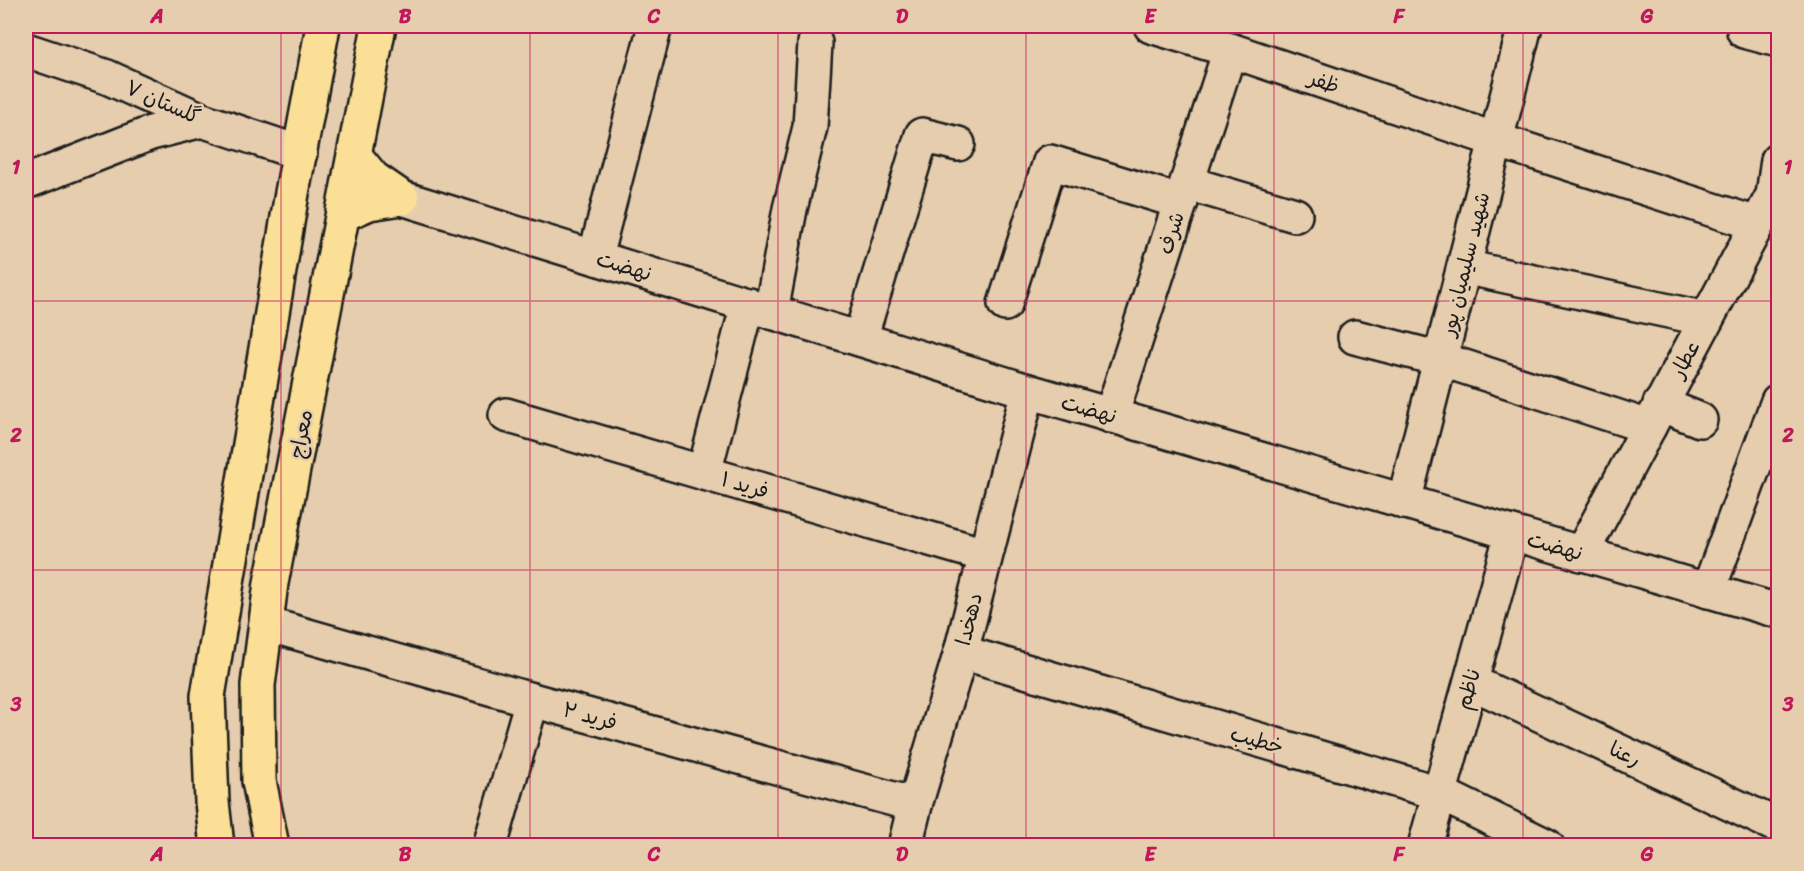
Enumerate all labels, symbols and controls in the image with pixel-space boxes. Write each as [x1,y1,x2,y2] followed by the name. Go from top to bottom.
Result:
[149,0,164,34] text: A
[399,0,412,34] text: B
[647,0,661,34] text: C
[896,0,909,34] text: D
[1144,0,1157,34] text: E
[1393,0,1406,34] text: F
[1640,0,1654,34] text: G
[1301,58,1345,105] street label: ظفر
[119,69,207,135] street label: گلستان ۷
[12,150,21,185] text: 1
[1784,150,1793,185] text: 1
[1428,188,1501,342] street label: شهید سلیمیان پور
[1146,206,1196,260] street label: شرف
[591,240,657,292] street label: نهضت
[1658,333,1711,387] street label: عطار
[1057,383,1121,435] street label: نهضت
[278,406,324,462] street label: معراج
[9,418,22,453] text: 2
[1781,418,1794,453] text: 2
[716,460,774,510] street label: فرید ۱
[1523,520,1587,572] street label: نهضت
[944,589,994,649] street label: دهخدا
[1444,664,1492,714] street label: ناظم
[10,687,22,722] text: 3
[1782,687,1794,722] text: 3
[558,690,622,742] street label: فرید ۲
[1226,714,1288,766] street label: خطیب
[1602,730,1648,778] street label: رعنا
[149,837,164,871] text: A
[399,837,412,871] text: B
[647,837,661,871] text: C
[896,837,909,871] text: D
[1144,837,1157,871] text: E
[1393,837,1406,871] text: F
[1640,837,1654,871] text: G

